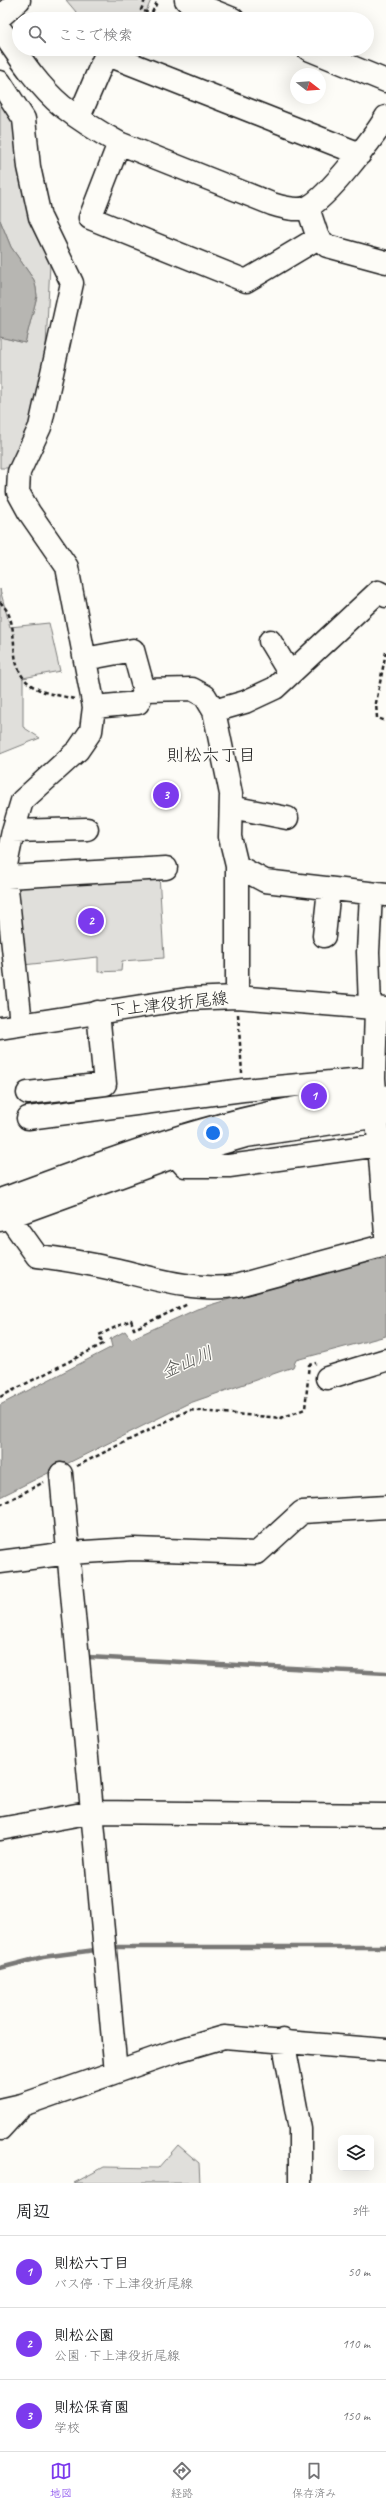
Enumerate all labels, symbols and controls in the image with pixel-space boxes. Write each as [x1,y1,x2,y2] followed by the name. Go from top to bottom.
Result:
[12,12,374,56] search box
[26,23,48,45] icon: search
[58,26,133,45] text: ここで検索
[290,68,326,104] north arrow
[166,744,256,766] district label: 則松六丁目
[153,780,179,810] pin: 3
[78,906,104,936] pin: 2
[109,987,229,1021] street label: 下上津役折尾線
[301,1081,327,1111] pin: 1
[203,1123,223,1143] your location
[158,1341,216,1383] water label: 金山川
[338,2135,374,2171] map controls
[338,2135,374,2171] button: layers
[16,2201,50,2222] text: 周辺
[351,2203,370,2219] text: 3件
[54,2254,129,2273] text: 則松六丁目
[26,2264,32,2280] text: 1
[348,2264,370,2280] text: 50 m
[54,2276,193,2292] text: バス停 · 下上津役折尾線
[54,2326,114,2345] text: 則松公園
[26,2336,32,2352] text: 2
[342,2336,370,2352] text: 110 m
[54,2348,180,2364] text: 公園 · 下上津役折尾線
[54,2398,129,2417] text: 則松保育園
[26,2408,32,2424] text: 3
[342,2408,370,2424] text: 150 m
[54,2420,80,2436] text: 学校
[50,2460,72,2500] tab: 地図
[171,2460,193,2500] tab: 経路
[292,2460,336,2500] tab: 保存済み

